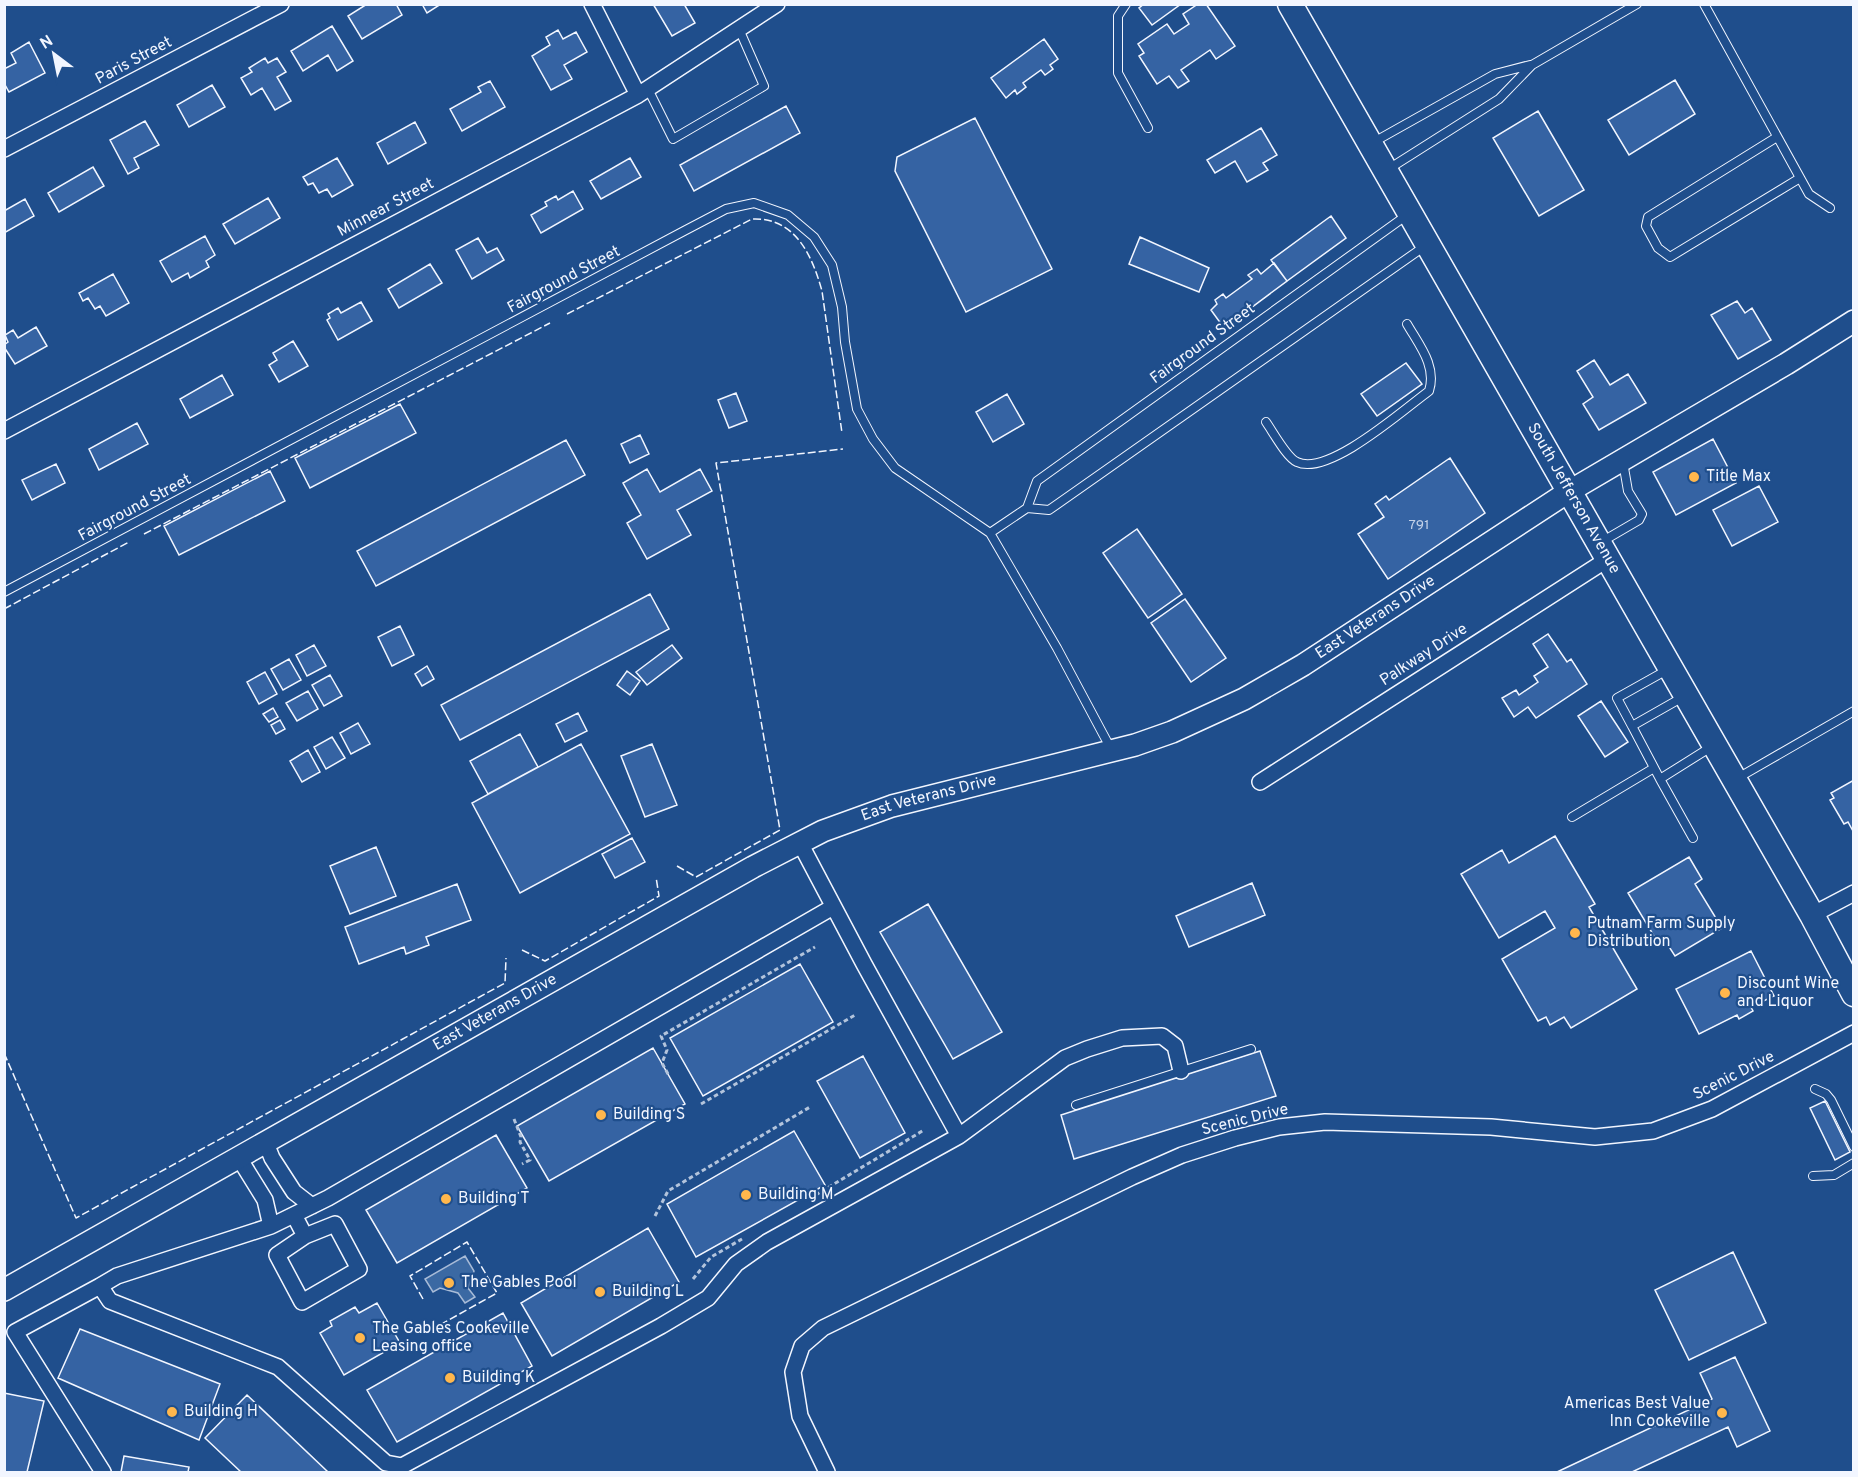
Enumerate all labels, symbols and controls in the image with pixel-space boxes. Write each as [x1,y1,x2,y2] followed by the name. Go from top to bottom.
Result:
[24,24,84,84] north arrow
[37,31,57,55] text: N
[92,32,176,90] street label: Paris Street
[334,174,438,242] street label: Minnear Street
[504,242,624,318] street label: Fairground Street
[1147,299,1259,389] street label: Fairground Street
[1522,420,1624,578] street label: South Jefferson Avenue
[1706,467,1771,487] place label: Title Max
[75,470,195,546] street label: Fairground Street
[1687,470,1701,484] marker: Title Max
[1409,517,1429,534] house number: 791
[1312,571,1439,664] street label: East Veterans Drive
[1376,619,1472,691] street label: Palkway Drive
[859,770,999,826] street label: East Veterans Drive
[1587,914,1735,952] place label: Putnam Farm Supply Distribution
[1568,926,1582,940] marker: Putnam Farm Supply Distribution
[430,970,561,1056] street label: East Veterans Drive
[1737,974,1839,1012] place label: Discount Wine and Liquor
[1718,986,1732,1000] marker: Discount Wine and Liquor
[1690,1047,1778,1105] street label: Scenic Drive
[1199,1100,1291,1140] street label: Scenic Drive
[613,1105,685,1125] place label: Building S
[594,1108,608,1122] marker: Building S
[758,1185,834,1205] place label: Building M
[739,1188,753,1202] marker: Building M
[458,1189,530,1209] place label: Building T
[439,1192,453,1206] marker: Building T
[461,1273,577,1293] place label: The Gables Pool
[442,1276,456,1290] marker: The Gables Pool
[612,1282,684,1302] place label: Building L
[593,1285,607,1299] marker: Building L
[372,1319,529,1357] place label: The Gables Cookeville Leasing office
[353,1331,367,1345] marker: The Gables Cookeville Leasing office
[462,1368,535,1388] place label: Building K
[443,1371,457,1385] marker: Building K
[1564,1394,1710,1432] place label: Americas Best Value Inn Cookeville
[184,1402,258,1422] place label: Building H
[165,1405,179,1419] marker: Building H
[1715,1406,1729,1420] marker: Americas Best Value Inn Cookeville

